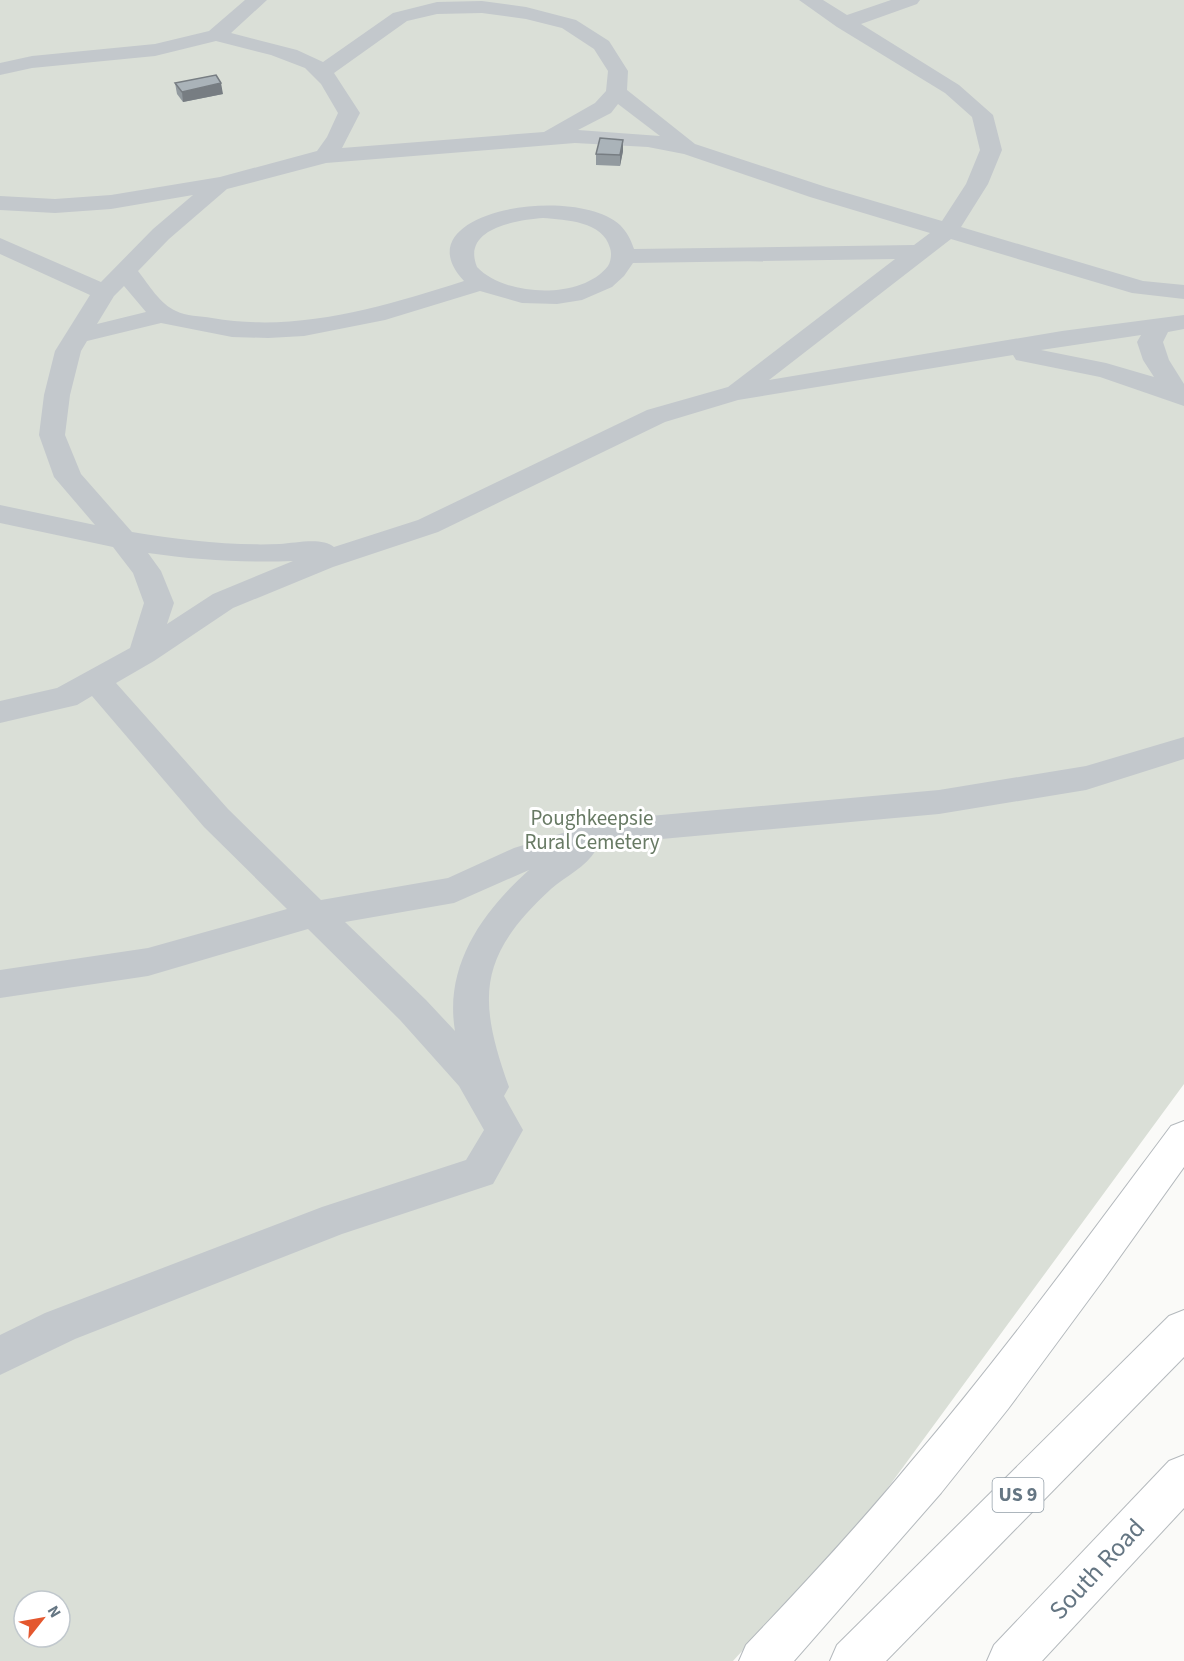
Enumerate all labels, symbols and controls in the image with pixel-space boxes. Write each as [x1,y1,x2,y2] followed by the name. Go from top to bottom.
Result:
[524,803,660,857] park label: Poughkeepsie Rural Cemetery
[992,1478,1044,1512] road number: US 9
[1040,1510,1154,1628] street label: South Road
[12,1589,72,1649] north arrow
[42,1602,66,1622] text: N

